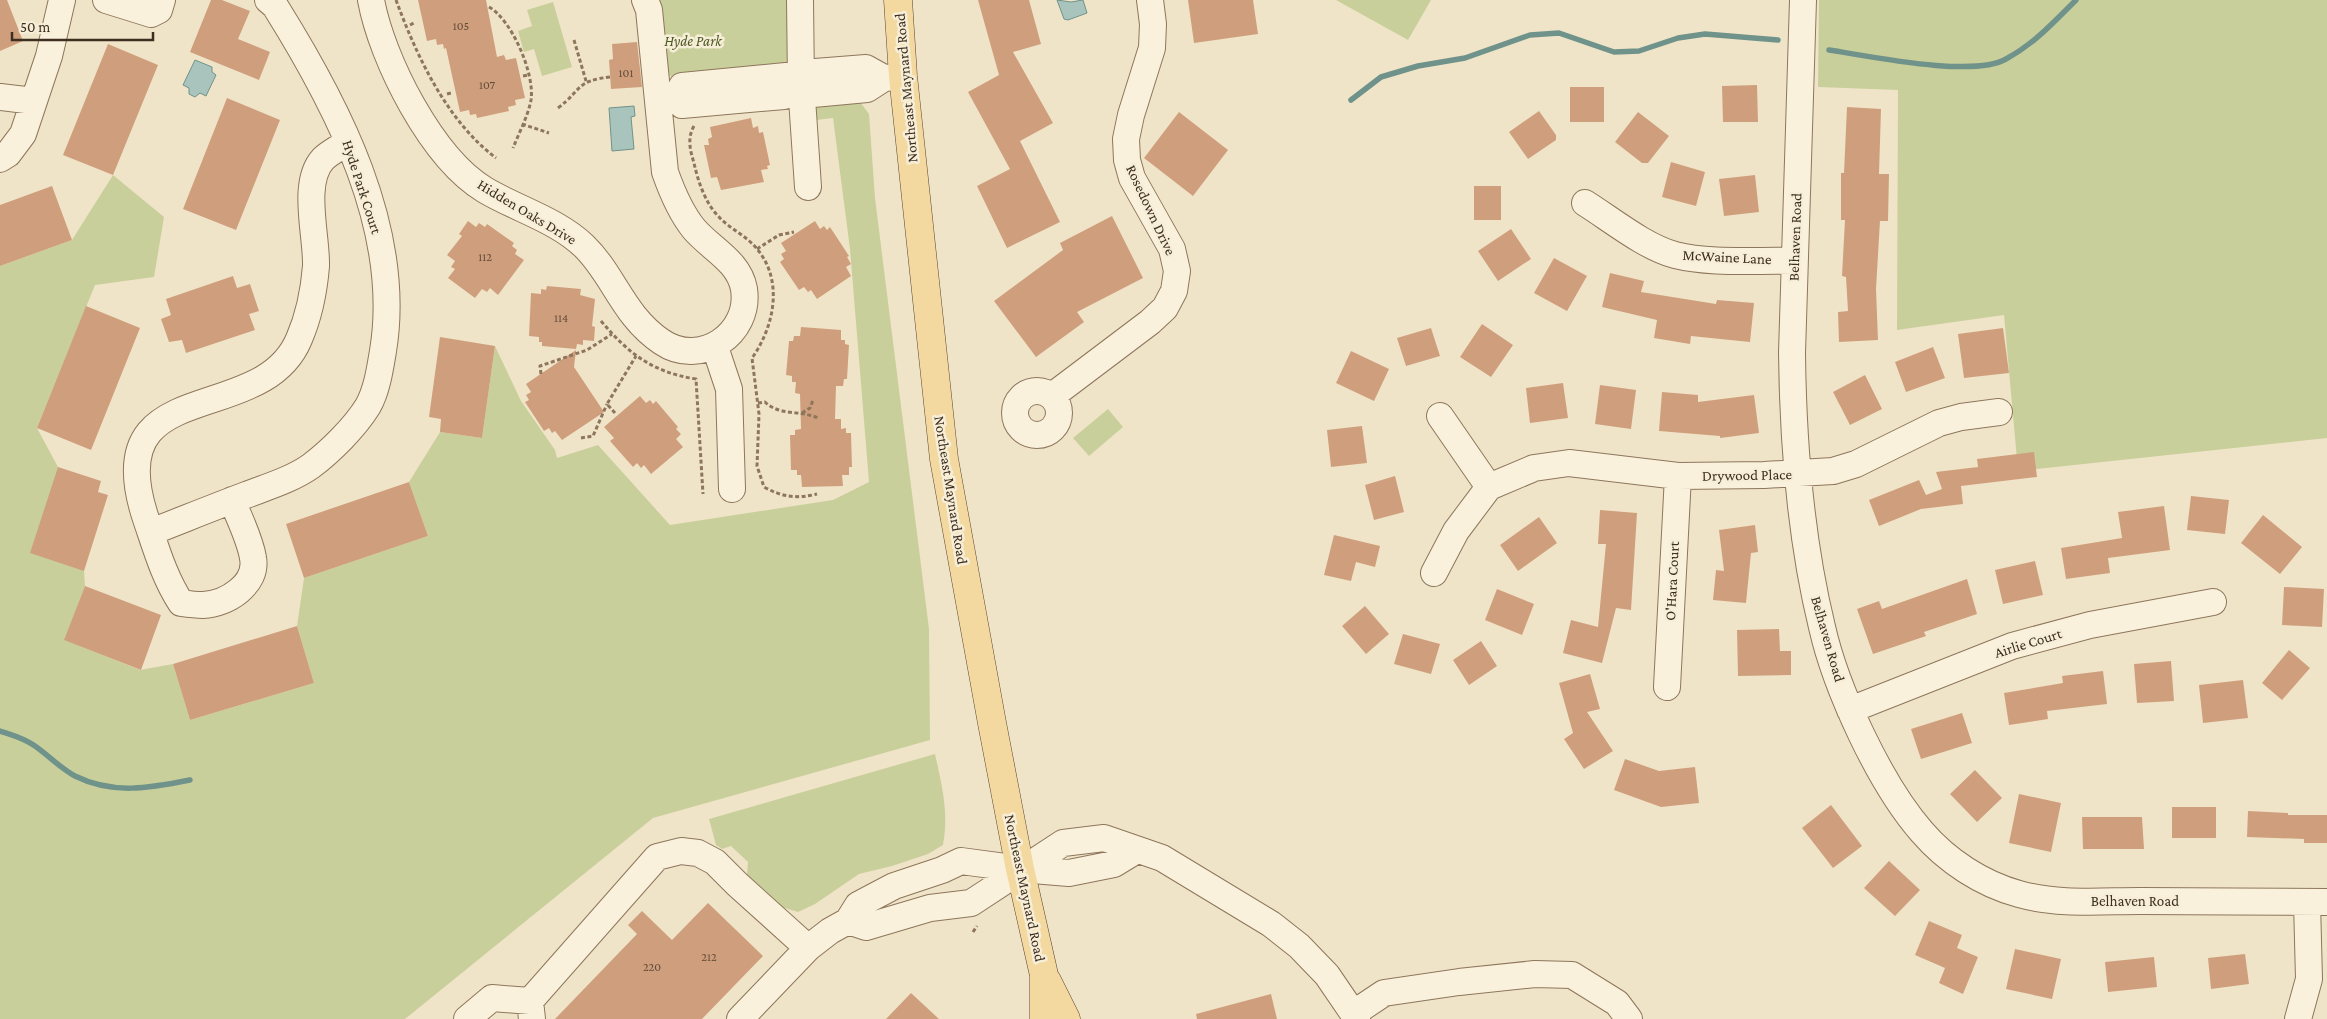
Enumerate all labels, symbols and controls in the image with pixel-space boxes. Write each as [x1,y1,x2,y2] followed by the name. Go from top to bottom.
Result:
[12,10,154,42] scale bar
[891,12,922,163] street label: Northeast Maynard Road
[20,19,50,35] text: 50 m
[453,19,469,33] house number: 105
[664,33,723,50] park label: Hyde Park
[619,66,633,80] house number: 101
[479,78,495,92] house number: 107
[338,138,385,237] street label: Hyde Park Court
[1123,162,1179,258] street label: Rosedown Drive
[475,176,580,248] street label: Hidden Oaks Drive
[1785,192,1805,281] street label: Belhaven Road
[1682,247,1772,267] street label: McWaine Lane
[478,250,492,264] house number: 112
[554,311,568,325] house number: 114
[930,415,971,566] street label: Northeast Maynard Road
[1702,466,1793,485] street label: Drywood Place
[1662,540,1682,621] street label: O'Hara Court
[1808,594,1848,684] street label: Belhaven Road
[1992,625,2065,661] street label: Airlie Court
[1001,813,1048,963] street label: Northeast Maynard Road
[2091,893,2179,909] street label: Belhaven Road
[701,950,717,964] house number: 212
[643,960,661,974] house number: 220

